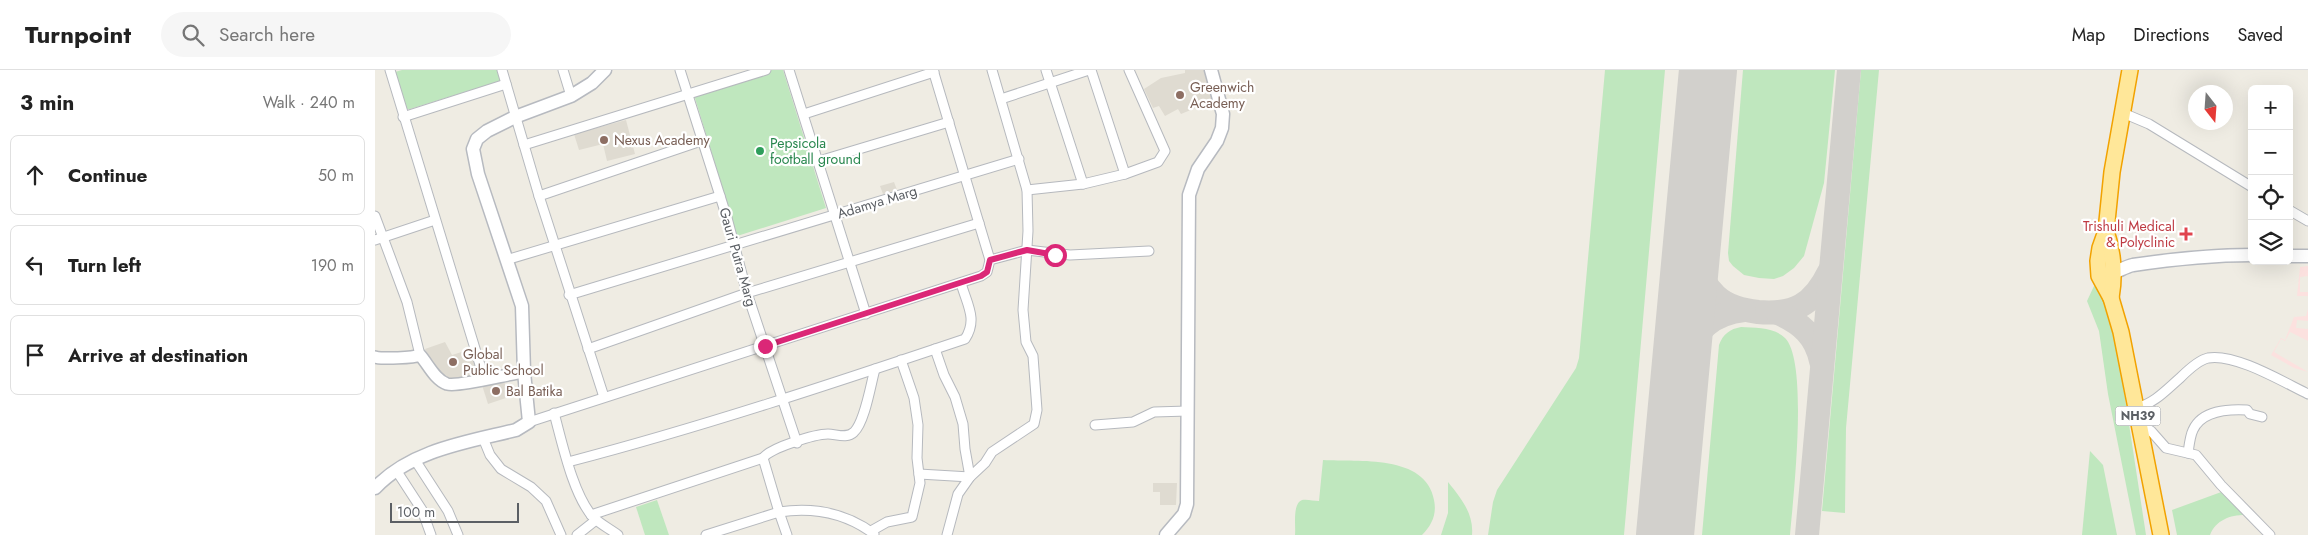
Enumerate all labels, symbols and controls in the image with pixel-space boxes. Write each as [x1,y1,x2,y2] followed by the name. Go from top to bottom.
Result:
[161,12,511,57] search box
[25,17,131,52] text: Turnpoint
[179,21,207,49] icon: search
[219,21,315,48] text: Search here
[2072,22,2105,48] text: Map
[2133,22,2209,48] text: Directions
[2237,22,2283,48] text: Saved
[1190,77,1254,113] place label: Greenwich Academy
[2188,85,2233,130] north arrow
[2248,85,2293,265] map controls
[2248,85,2293,130] button: +
[20,88,74,118] text: 3 min
[1174,89,1186,101] marker: Greenwich Academy
[263,91,355,114] text: Walk · 240 m
[614,130,710,150] place label: Nexus Academy
[2248,130,2293,175] button: −
[770,133,861,169] place label: Pepsicola football ground
[598,134,610,146] marker: Nexus Academy
[754,145,766,157] marker: Pepsicola football ground
[21,161,49,189] icon: ahead
[68,162,147,189] text: Continue
[318,164,354,187] text: 50 m
[2248,175,2293,220] button: locate
[835,180,919,224] street label: Adamya Marg
[714,205,762,309] street label: Gauri Putra Marg
[2083,216,2175,252] place label: Trishuli Medical & Polyclinic
[2248,220,2293,265] button: layers
[2179,227,2193,241] marker: Trishuli Medical & Polyclinic
[1044,244,1067,267] route start
[21,251,49,279] icon: left
[68,252,141,279] text: Turn left
[311,254,354,277] text: 190 m
[754,335,777,358] route end
[21,341,49,369] icon: arrive
[68,342,248,369] text: Arrive at destination
[463,344,544,380] place label: Global Public School
[447,356,459,368] marker: Global Public School
[506,381,562,401] place label: Bal Batika
[490,385,502,397] marker: Bal Batika
[2115,406,2161,426] road number: NH39
[390,500,519,523] scale bar
[397,502,435,522] text: 100 m

